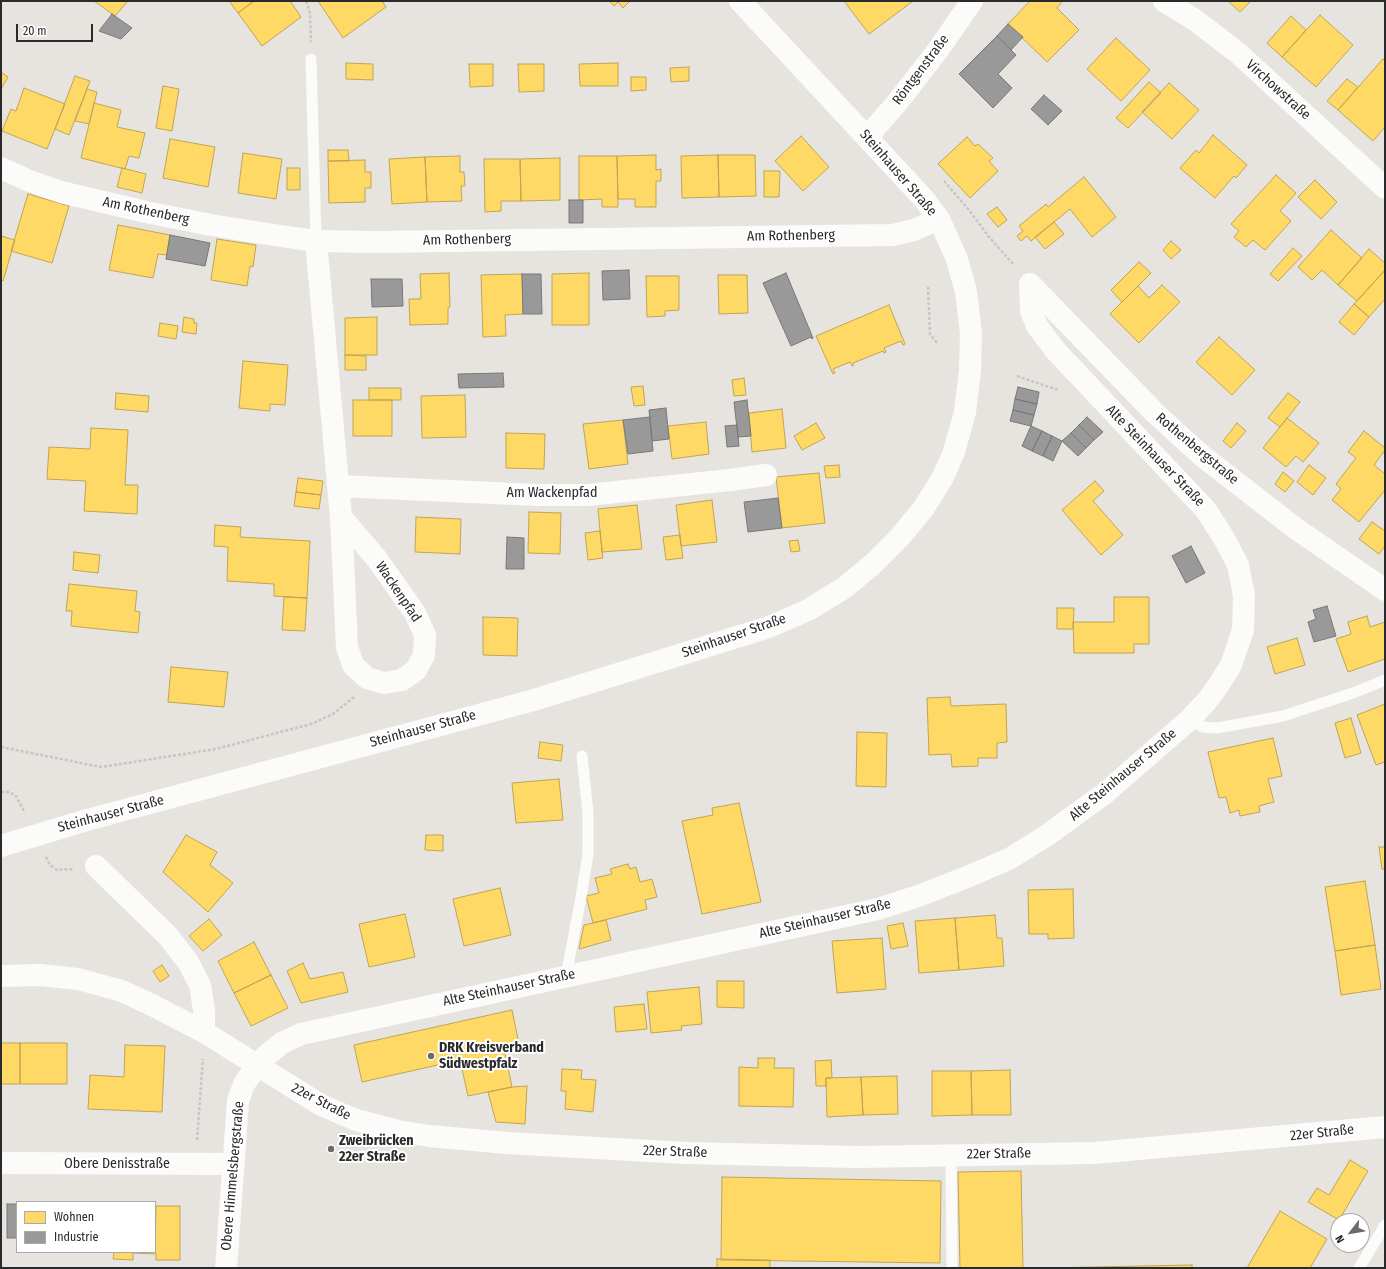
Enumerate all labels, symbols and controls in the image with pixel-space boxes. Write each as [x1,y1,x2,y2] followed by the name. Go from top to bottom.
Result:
[18,16,95,42] scale bar
[23,24,47,38] text: 20 m
[889,32,953,108] street label: Röntgenstraße
[1242,57,1314,123] street label: Virchowstraße
[856,126,940,220] street label: Steinhauser Straße
[101,194,191,228] street label: Am Rothenberg
[747,227,835,245] street label: Am Rothenberg
[423,231,511,249] street label: Am Rothenberg
[1102,402,1208,510] street label: Alte Steinhauser Straße
[1152,410,1242,488] street label: Rothenbergstraße
[507,485,597,501] street label: Am Wackenpfad
[372,559,424,625] street label: Wackenpfad
[680,610,788,662] street label: Steinhauser Straße
[368,707,478,751] street label: Steinhauser Straße
[1066,725,1180,825] street label: Alte Steinhauser Straße
[56,792,166,836] street label: Steinhauser Straße
[758,896,892,942] street label: Alte Steinhauser Straße
[441,966,577,1010] street label: Alte Steinhauser Straße
[439,1040,544,1072] place label: DRK Kreisverband Südwestpfalz
[426,1051,436,1061] marker: DRK Kreisverband Südwestpfalz
[288,1080,354,1124] street label: 22er Straße
[218,1101,248,1251] street label: Obere Himmelsbergstraße
[1289,1121,1355,1145] street label: 22er Straße
[339,1133,414,1166] place label: Zweibrücken 22er Straße
[643,1142,707,1162] street label: 22er Straße
[326,1144,336,1154] marker: Zweibrücken 22er Straße
[967,1145,1031,1163] street label: 22er Straße
[64,1156,170,1172] street label: Obere Denisstraße
[16,1201,156,1253] legend
[54,1210,94,1224] text: Wohnen
[1330,1213,1370,1253] north arrow
[54,1230,98,1244] text: Industrie
[1333,1233,1347,1245] text: N

